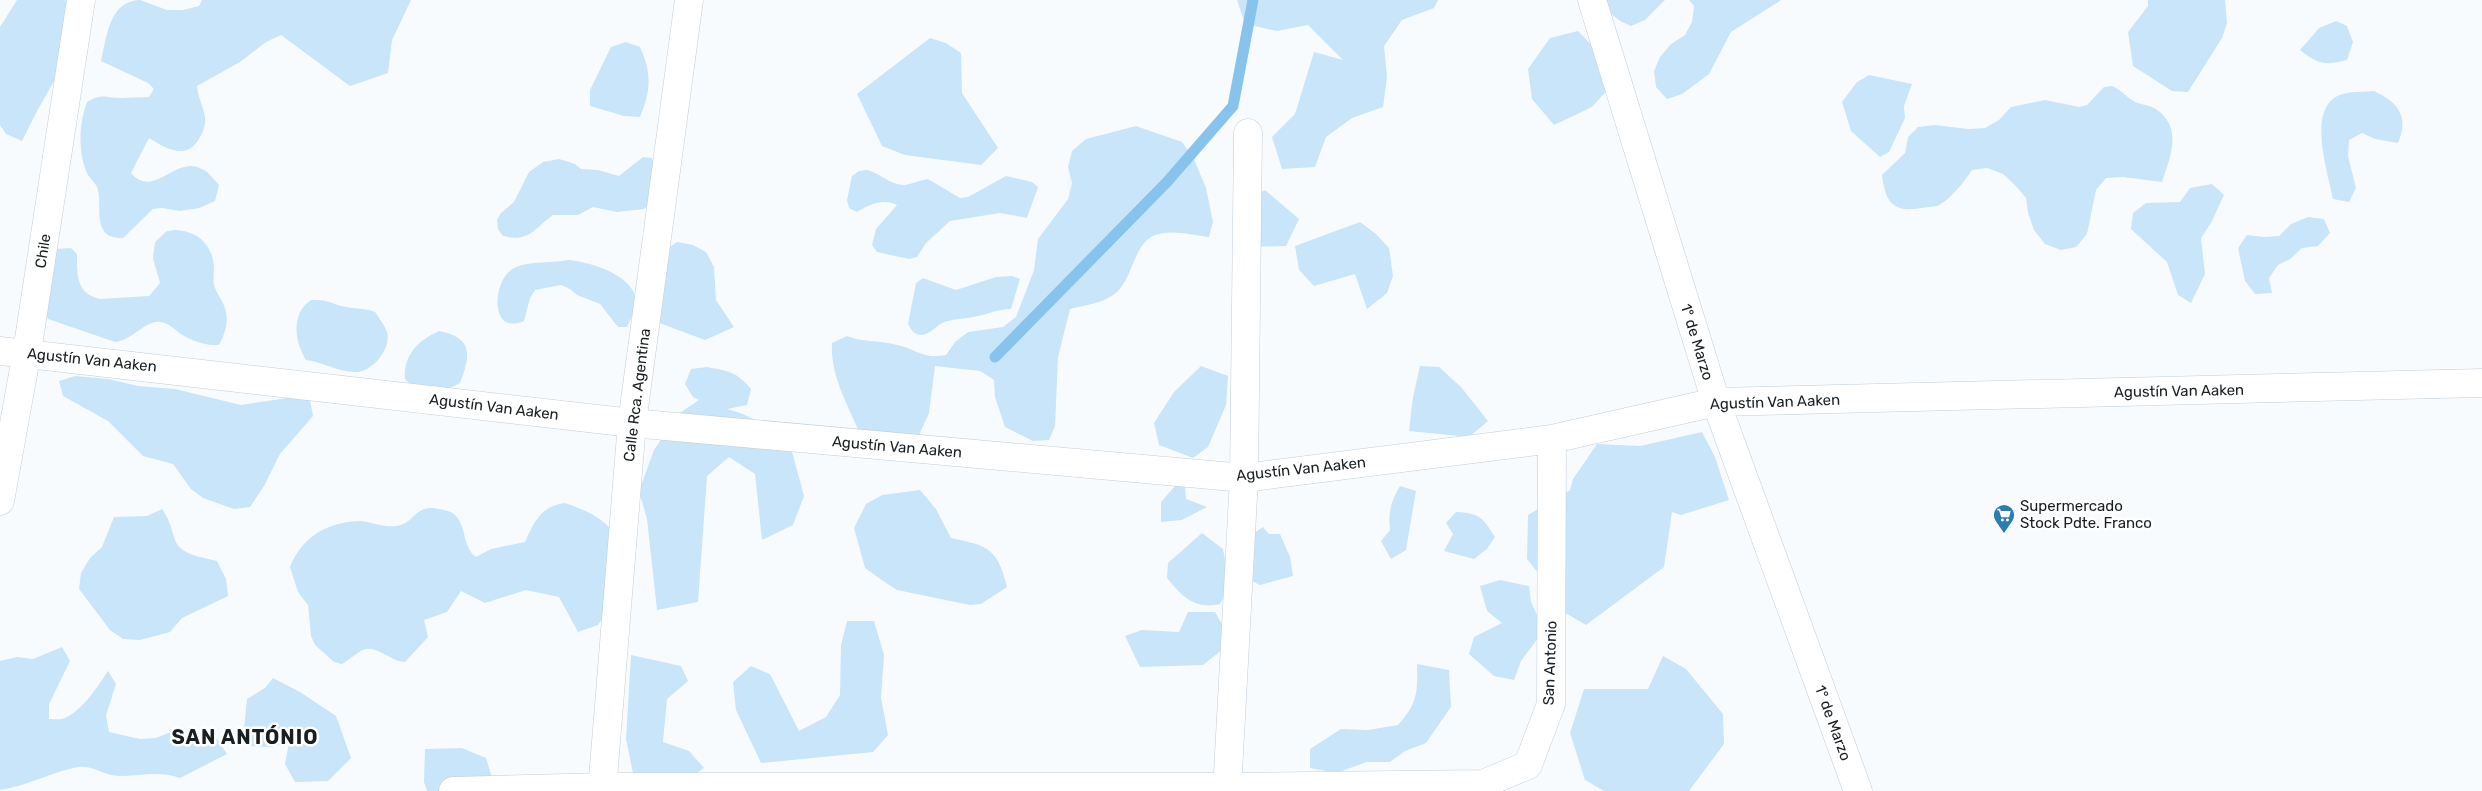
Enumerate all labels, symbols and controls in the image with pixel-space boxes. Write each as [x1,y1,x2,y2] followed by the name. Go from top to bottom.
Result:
[31,232,55,270] street label: Chile
[1677,302,1717,382] street label: 1° de Marzo
[620,327,654,463] street label: Calle Rca. Agentina
[26,344,158,376] street label: Agustín Van Aaken
[2114,381,2244,401] street label: Agustín Van Aaken
[428,390,560,424] street label: Agustín Van Aaken
[1710,391,1840,413] street label: Agustín Van Aaken
[831,432,963,462] street label: Agustín Van Aaken
[1235,453,1367,485] street label: Agustín Van Aaken
[2020,497,2152,532] place label: Supermercado Stock Pdte. Franco
[1992,503,2016,534] supermarket icon: Supermercado Stock Pdte. Franco
[1540,620,1560,706] street label: San Antonio
[1811,683,1855,763] street label: 1° de Marzo
[172,725,318,749] district label: SAN ANTÓNIO

